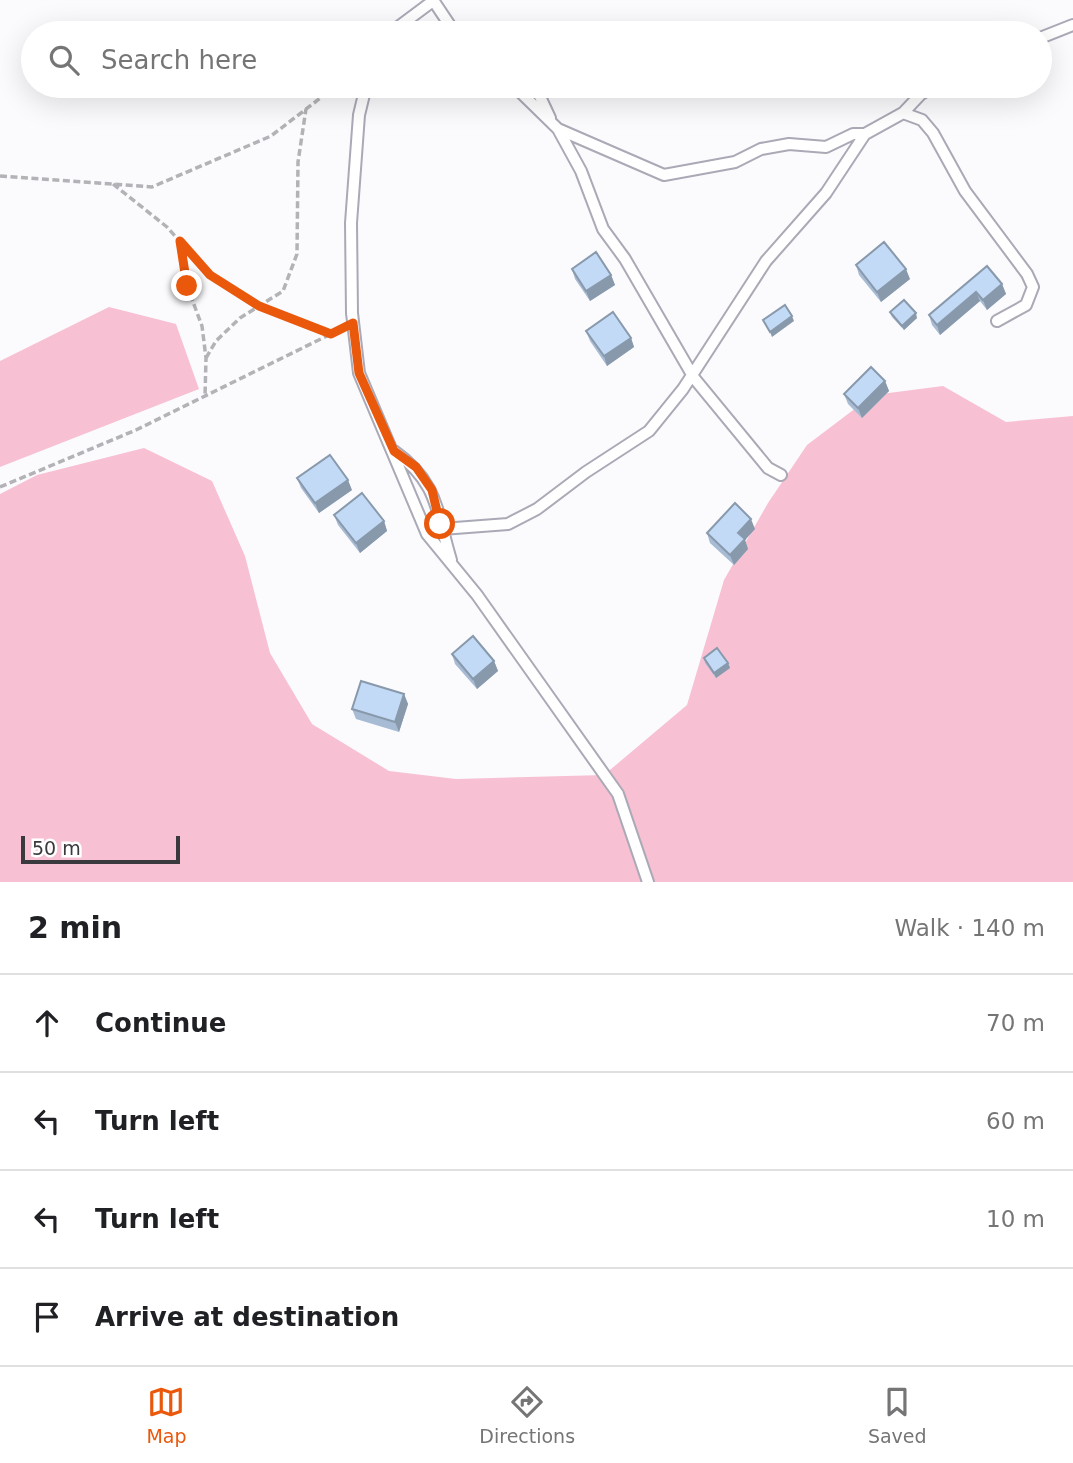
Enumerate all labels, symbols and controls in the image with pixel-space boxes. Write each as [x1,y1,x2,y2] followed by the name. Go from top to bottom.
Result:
[21,21,1052,98] search box
[45,41,83,79] icon: search
[101,45,257,75] text: Search here
[171,270,202,301] route end
[424,508,455,539] route start
[21,833,180,865] scale bar
[32,837,81,859] text: 50 m
[28,910,122,945] text: 2 min
[894,915,1045,941] text: Walk · 140 m
[28,1004,66,1042] icon: ahead
[95,1008,226,1038] text: Continue
[986,1010,1045,1036] text: 70 m
[28,1102,66,1140] icon: left
[95,1106,219,1136] text: Turn left
[986,1108,1045,1134] text: 60 m
[28,1200,66,1238] icon: left
[95,1204,219,1234] text: Turn left
[986,1206,1045,1232] text: 10 m
[28,1298,66,1336] icon: arrive
[95,1302,399,1332] text: Arrive at destination
[146,1383,187,1447] tab: Map
[479,1383,575,1447] tab: Directions
[868,1383,927,1447] tab: Saved

